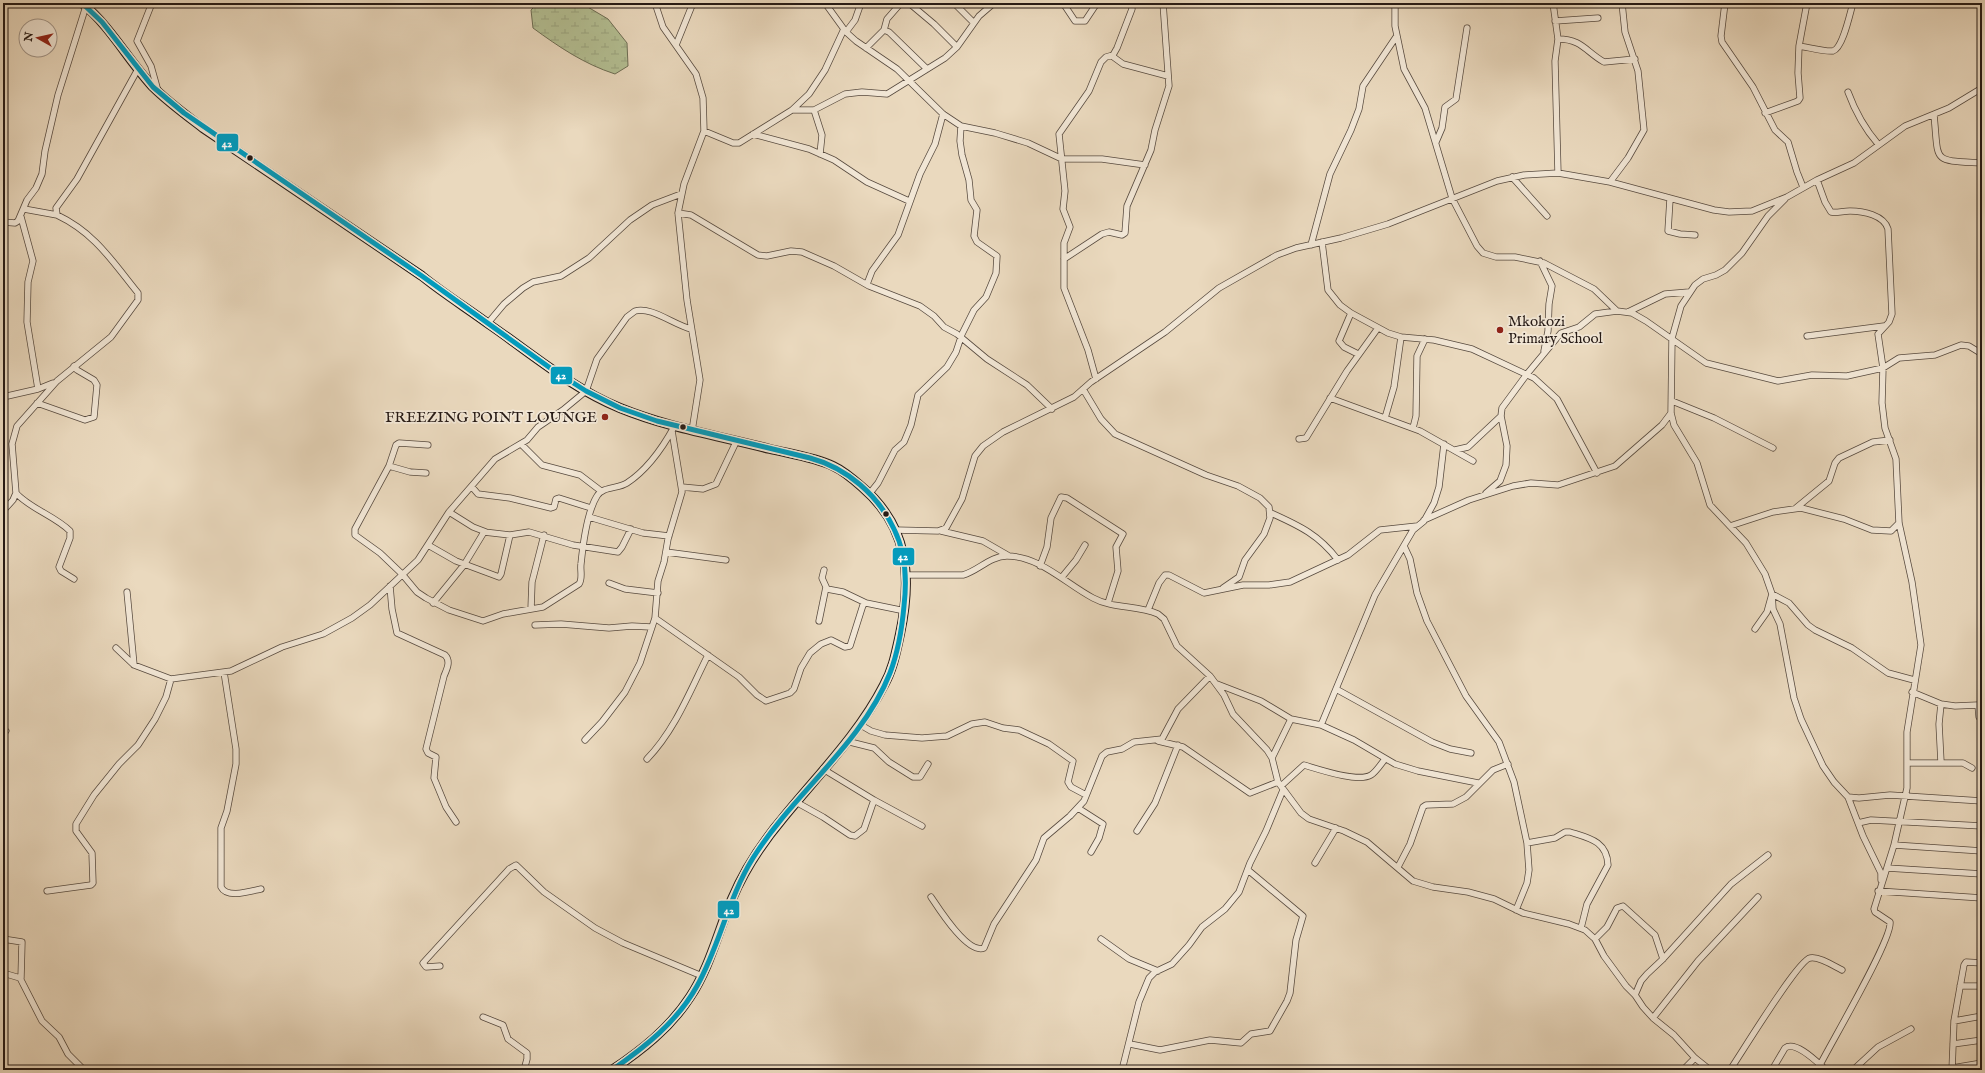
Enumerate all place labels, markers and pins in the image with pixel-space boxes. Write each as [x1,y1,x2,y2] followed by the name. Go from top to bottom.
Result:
[245,153,255,163] unlabelled marker
[1508,312,1604,348] place label: Mkokozi Primary School
[1495,325,1505,335] marker: Mkokozi Primary School
[385,408,597,427] place label: FREEZING POINT LOUNGE
[600,412,610,422] marker: FREEZING POINT LOUNGE
[678,422,688,432] unlabelled marker
[881,509,891,519] unlabelled marker

